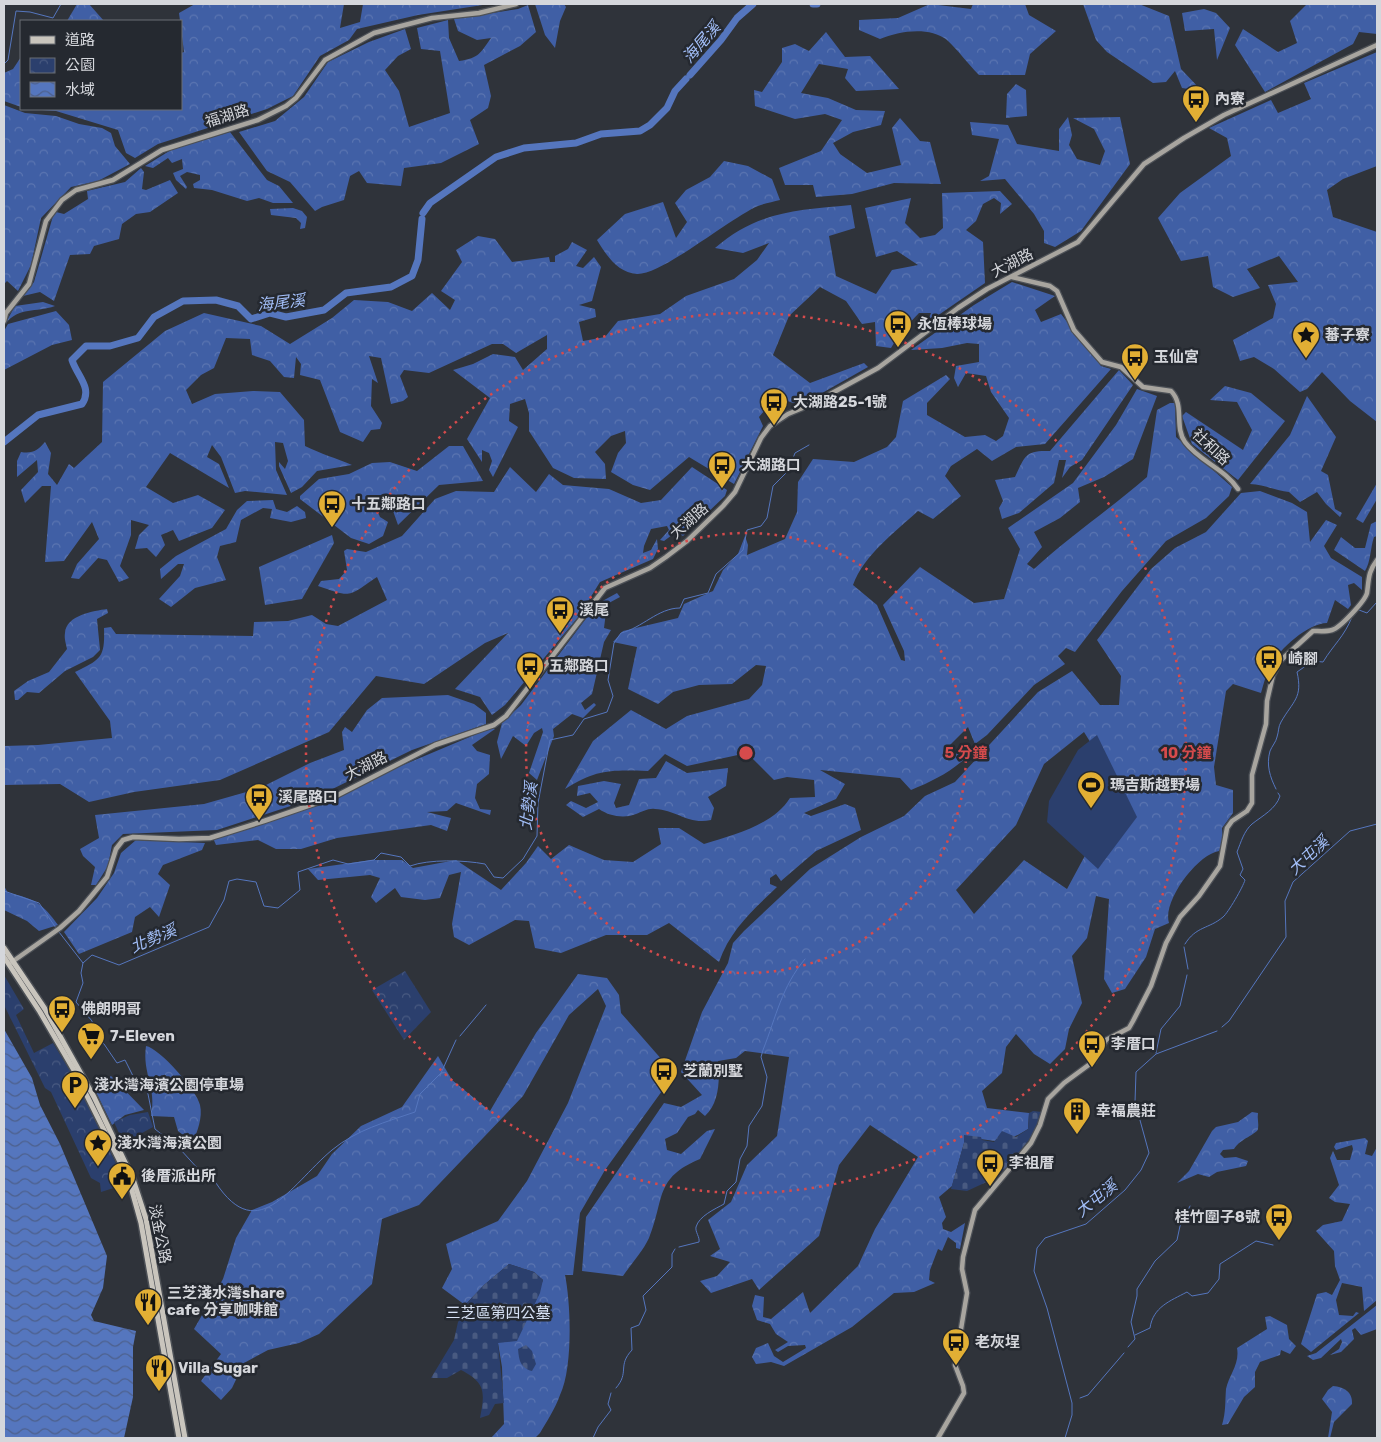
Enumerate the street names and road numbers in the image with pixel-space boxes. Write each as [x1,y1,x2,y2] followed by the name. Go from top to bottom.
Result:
[203,101,251,131] street label: 福湖路
[988,245,1036,281] street label: 大湖路
[1188,425,1234,469] street label: 社和路
[666,499,712,543] street label: 大湖路
[342,748,390,784] street label: 大湖路
[145,1203,175,1265] street label: 淡金公路

